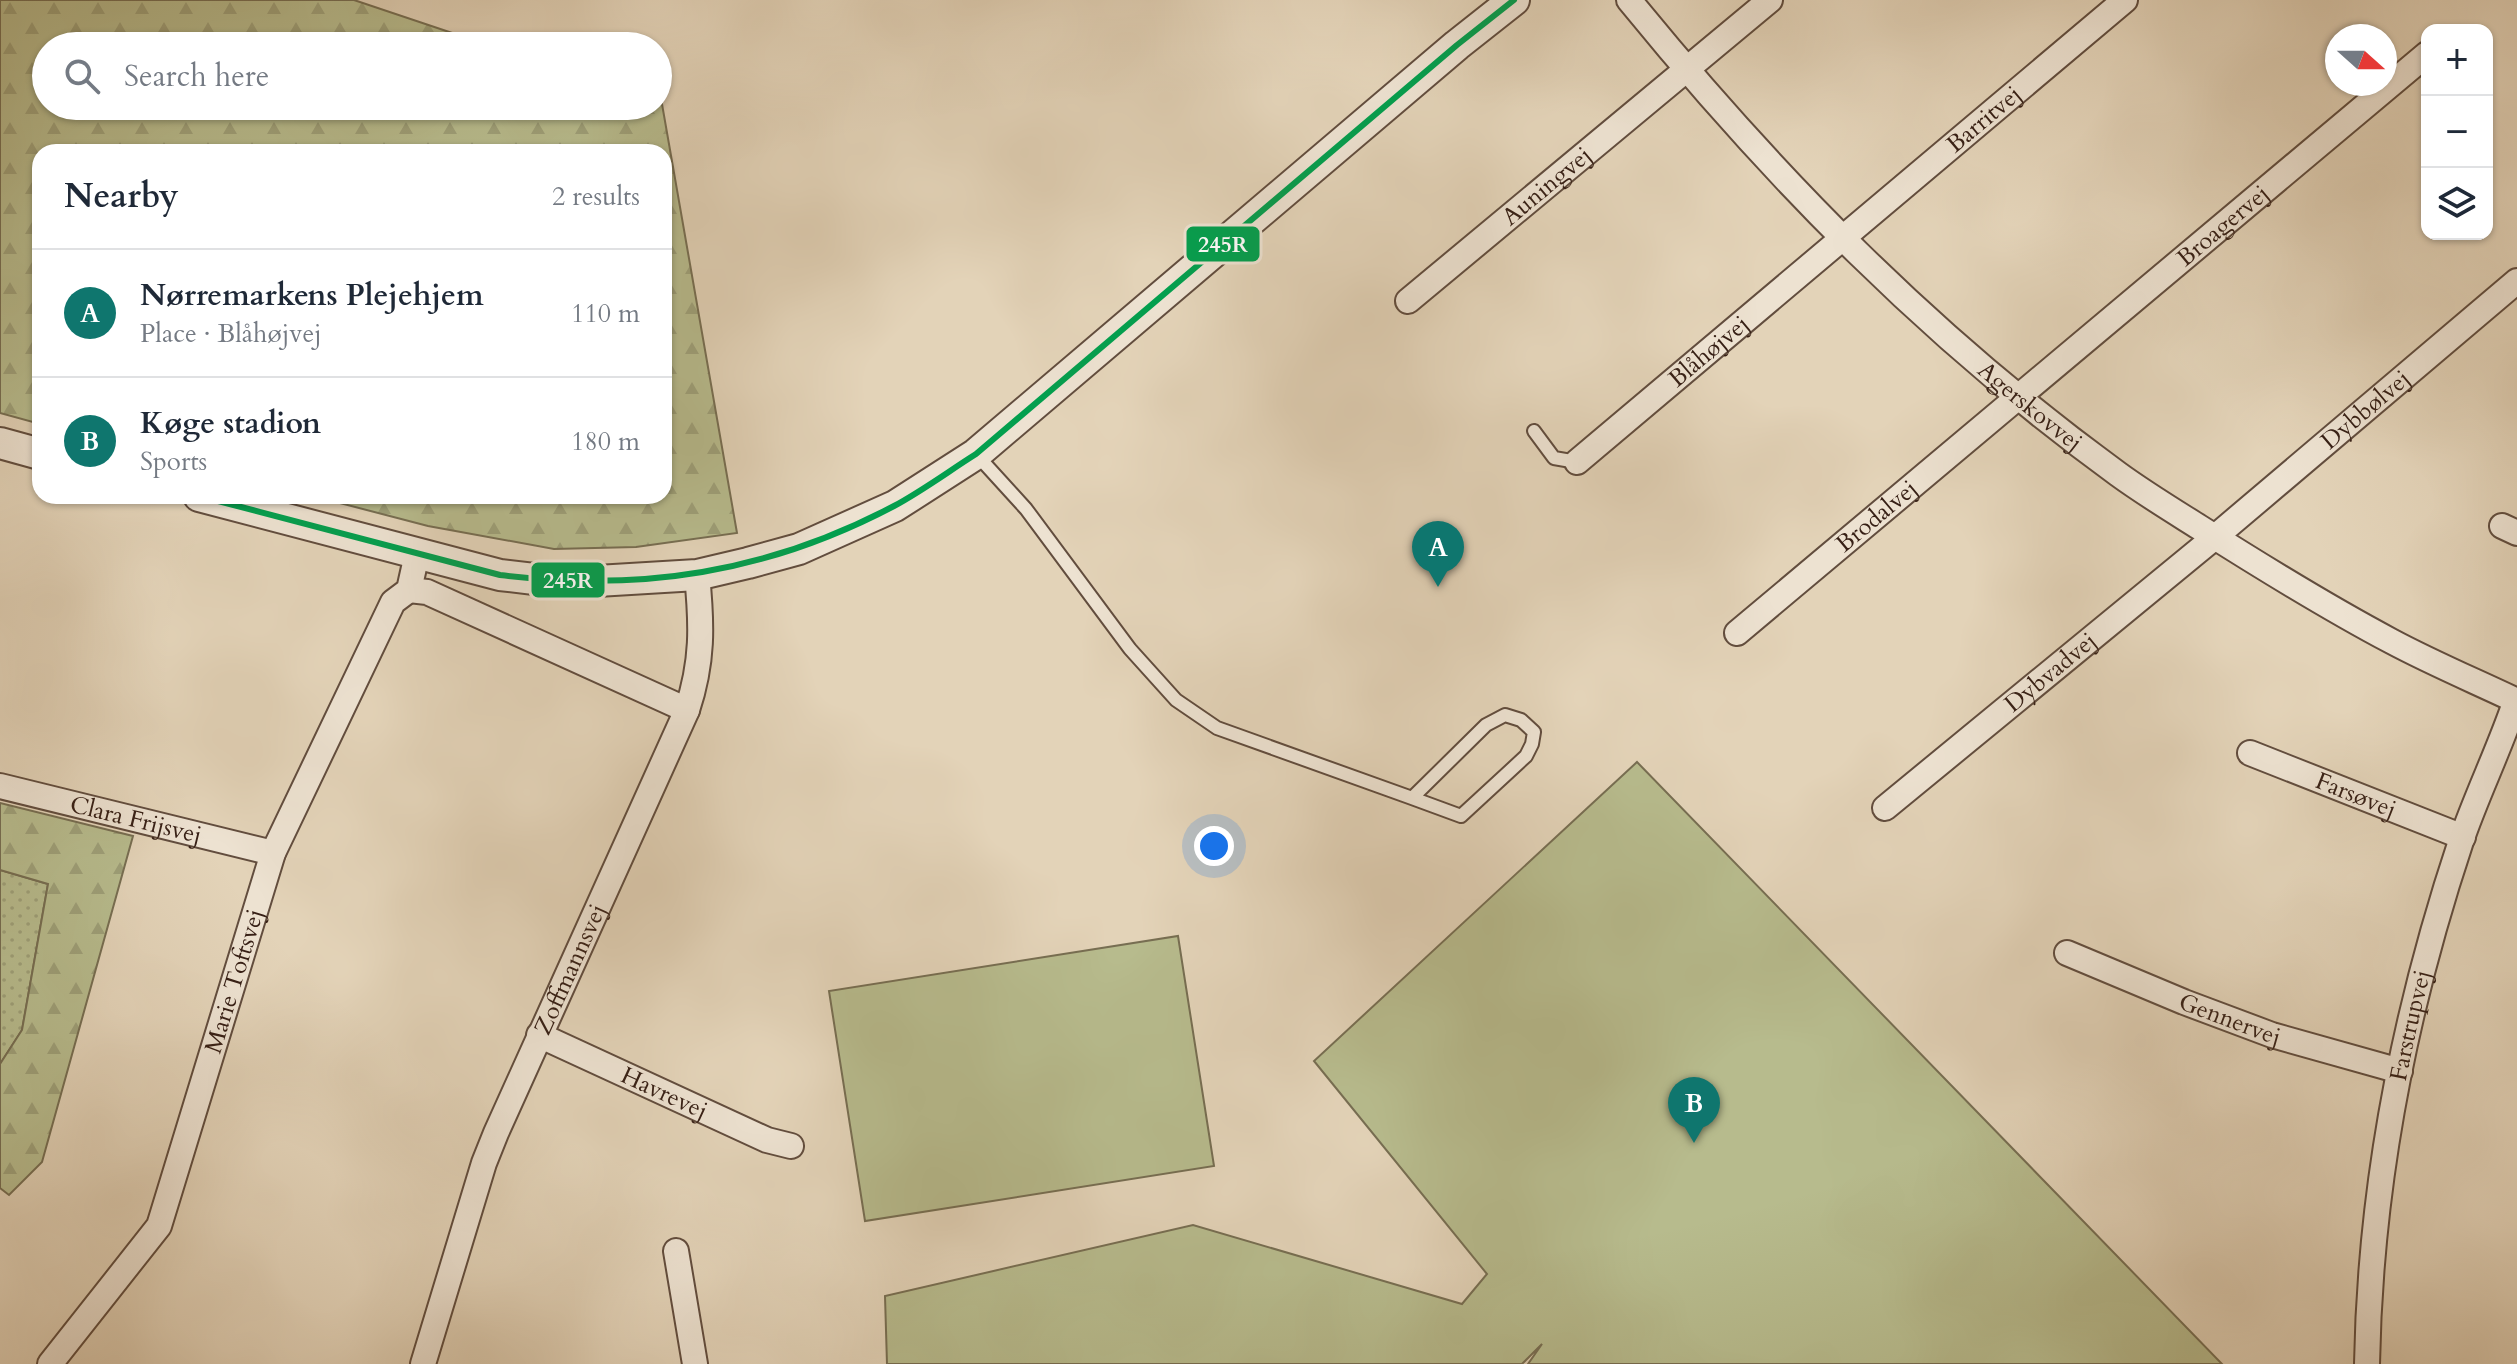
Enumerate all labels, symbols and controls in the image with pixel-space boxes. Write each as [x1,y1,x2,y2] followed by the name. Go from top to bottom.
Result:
[2325,24,2397,96] north arrow
[2421,24,2493,240] map controls
[2421,24,2493,96] button: +
[32,32,672,120] search box
[60,54,104,98] icon: search
[124,56,269,97] text: Search here
[1939,78,2028,160] street label: Barritvej
[2421,96,2493,168] button: −
[1495,139,1598,233] street label: Auningvej
[2421,168,2493,240] button: layers
[64,173,179,219] text: Nearby
[2169,177,2276,274] street label: Broagervej
[552,179,640,214] text: 2 results
[1185,225,1261,263] line badge: 245R
[1198,230,1249,260] text: 245R
[140,275,484,316] text: Nørremarkens Plejehjem
[80,296,100,331] text: A
[571,296,640,331] text: 110 m
[1661,308,1756,395] street label: Blåhøjvej
[140,316,322,351] text: Place · Blåhøjvej
[1971,354,2089,458] street label: Agerskovvej
[2314,362,2417,457] street label: Dybbølvej
[140,403,321,444] text: Køge stadion
[81,424,99,459] text: B
[571,424,640,459] text: 180 m
[140,444,207,479] text: Sports
[1829,472,1924,560] street label: Brodalvej
[1412,521,1464,587] pin: A
[530,561,606,599] line badge: 245R
[543,566,594,596] text: 245R
[1997,624,2103,720] street label: Dybvadvej
[2311,764,2401,826] street label: Farsøvej
[67,787,205,851] street label: Clara Frijsvej
[1194,826,1234,866] your location
[526,899,614,1040] street label: Zoffmannsvej
[196,905,271,1057] street label: Marie Toftsvej
[2381,966,2439,1084] street label: Farstrupvej
[2174,985,2285,1053] street label: Gennervej
[616,1058,713,1127] street label: Havrevej
[1668,1077,1720,1143] pin: B

